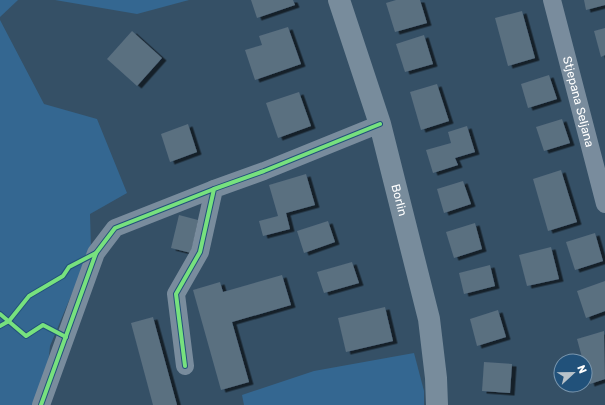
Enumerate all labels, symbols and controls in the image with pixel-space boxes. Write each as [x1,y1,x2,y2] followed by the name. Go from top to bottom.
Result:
[560,55,597,149] street label: Stjepana Seljana
[388,183,410,218] street label: Borlin
[553,353,593,393] north arrow
[574,363,589,376] text: N

